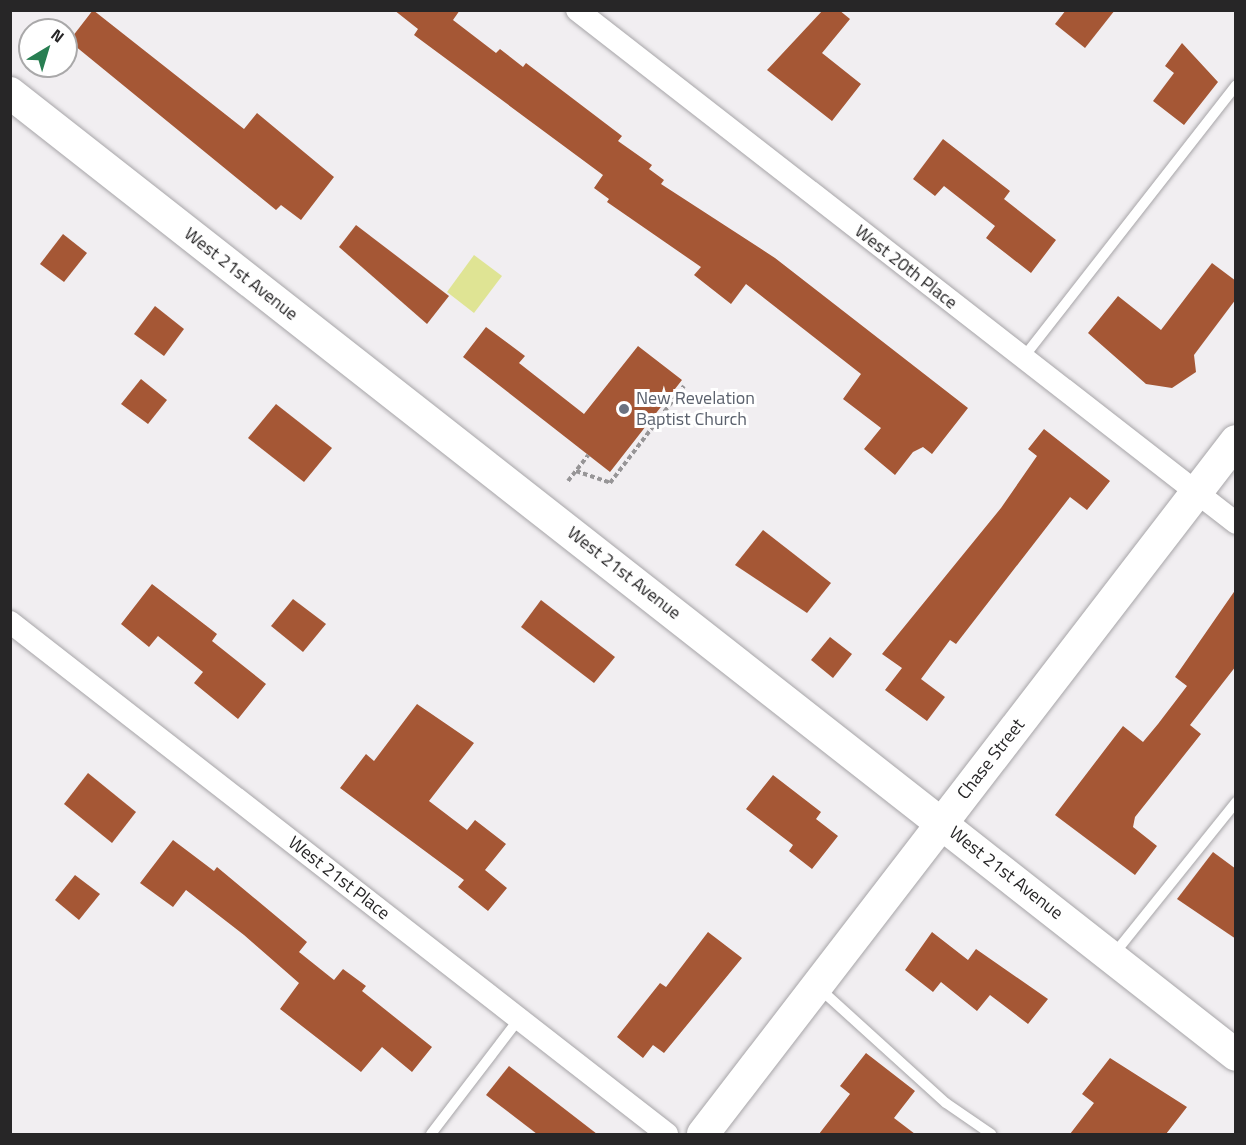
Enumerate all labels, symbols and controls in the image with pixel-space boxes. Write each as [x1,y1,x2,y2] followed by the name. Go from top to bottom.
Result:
[18,18,78,78] north arrow
[46,23,70,48] text: N
[850,220,962,314] street label: West 20th Place
[180,223,302,325] street label: West 21st Avenue
[636,388,755,430] place label: New Revelation Baptist Church
[617,402,631,416] marker: New Revelation Baptist Church
[563,522,685,624] street label: West 21st Avenue
[953,714,1029,804] street label: Chase Street
[945,822,1067,924] street label: West 21st Avenue
[284,832,394,924] street label: West 21st Place

